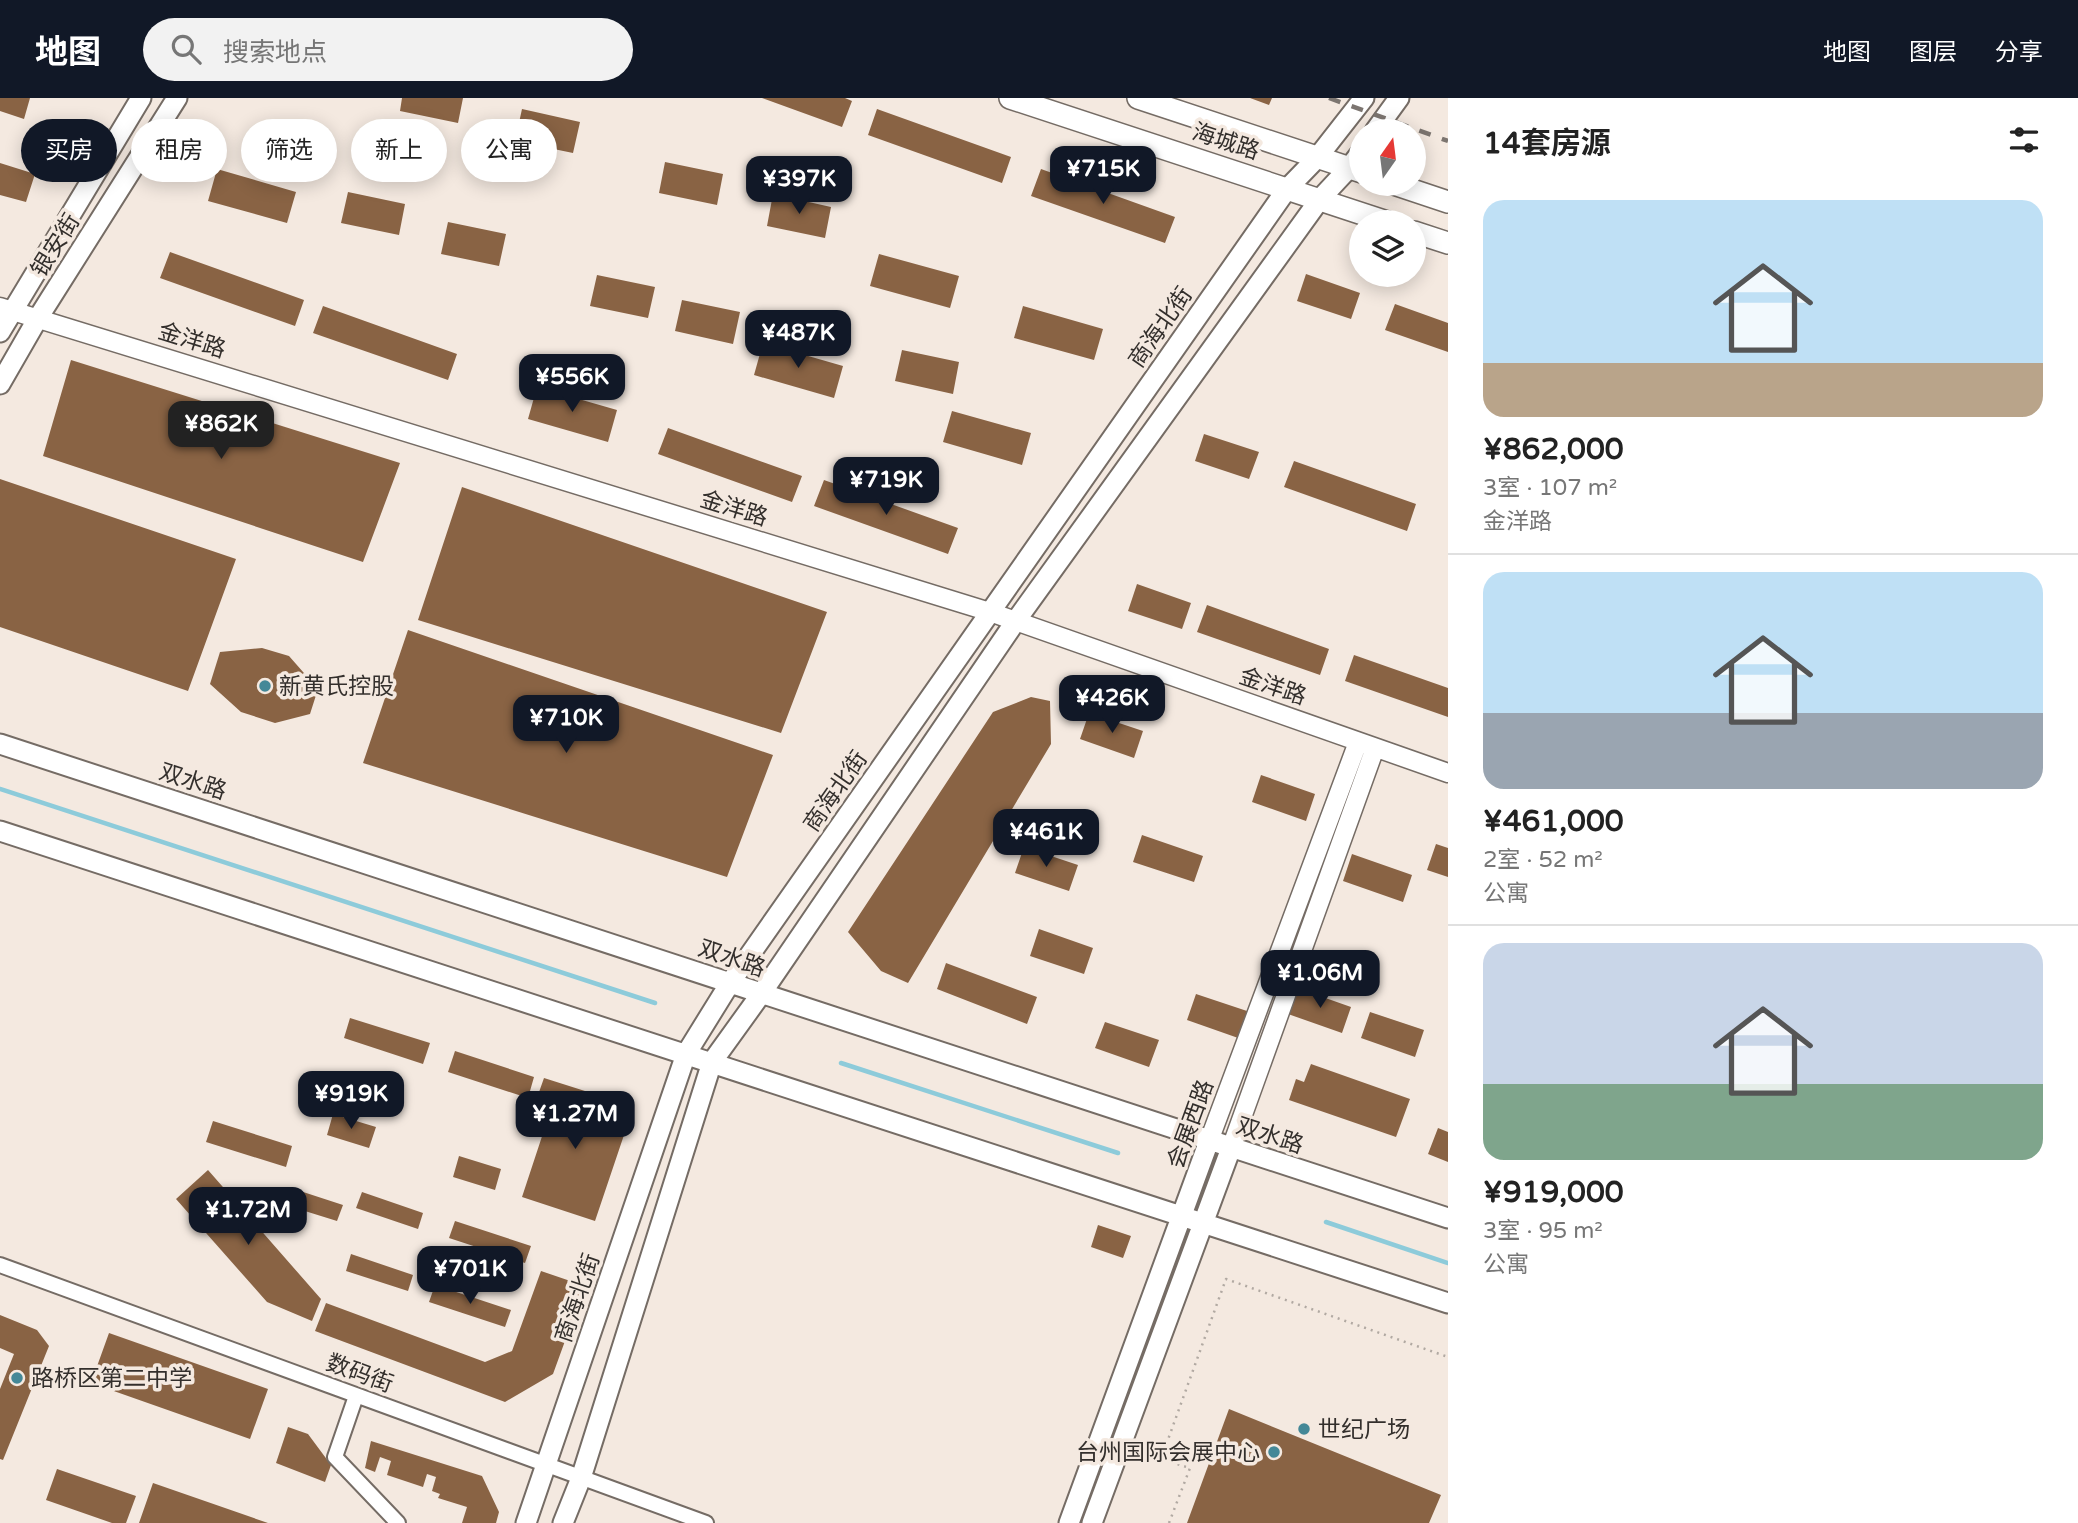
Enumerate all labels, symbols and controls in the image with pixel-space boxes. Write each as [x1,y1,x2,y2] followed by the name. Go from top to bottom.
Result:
[143,18,633,81] search box
[167,30,205,68] icon: search
[35,33,101,72] text: 地图
[223,37,327,68] text: 搜索地点
[1823,38,1871,67] text: 地图
[1909,38,1957,67] text: 图层
[1995,38,2043,67] text: 分享
[1189,118,1263,166] street label: 海城路
[21,119,117,182] chip: 买房
[131,119,227,182] chip: 租房
[241,119,337,182] chip: 筛选
[351,119,447,182] chip: 新上
[461,119,557,182] chip: 公寓
[1349,119,1426,196] north arrow
[1349,119,1426,287] map controls
[2005,121,2043,159] icon: filters
[1483,125,1611,162] text: 14套房源
[1054,146,1152,206] pin: ¥715K
[1066,155,1140,183] text: ¥715K
[750,156,848,216] pin: ¥397K
[762,165,836,193] text: ¥397K
[26,209,86,282] street label: 银安街
[1349,210,1426,287] button: layers
[1700,245,1826,371] icon: home
[1123,282,1199,373] street label: 商海北街
[749,310,847,370] pin: ¥487K
[155,317,229,364] street label: 金洋路
[761,319,835,347] text: ¥487K
[523,354,621,414] pin: ¥556K
[535,363,609,391] text: ¥556K
[172,402,270,461] pin: ¥862K
[184,410,258,438] text: ¥862K
[1483,431,1624,468] text: ¥862,000
[837,458,935,517] pin: ¥719K
[849,466,923,494] text: ¥719K
[1483,474,1617,502] text: 3室 · 107 m²
[697,485,771,532] street label: 金洋路
[1483,508,1552,536] text: 金洋路
[1700,617,1826,743] icon: home
[1235,662,1310,711] street label: 金洋路
[279,673,394,701] place label: 新黄氏控股
[1063,676,1161,735] pin: ¥426K
[257,678,273,694] marker: 新黄氏控股
[1075,684,1149,712] text: ¥426K
[517,696,615,755] pin: ¥710K
[529,704,603,732] text: ¥710K
[798,746,874,837] street label: 商海北街
[156,758,230,806] street label: 双水路
[1483,803,1624,840] text: ¥461,000
[997,810,1095,869] pin: ¥461K
[1009,818,1083,846] text: ¥461K
[1483,846,1603,874] text: 2室 · 52 m²
[1483,880,1529,908] text: 公寓
[694,934,769,983] street label: 双水路
[1263,950,1377,1010] pin: ¥1.06M
[1277,959,1363,987] text: ¥1.06M
[1700,988,1826,1114] icon: home
[302,1072,400,1131] pin: ¥919K
[1162,1076,1220,1172] street label: 会展西路
[314,1080,388,1108] text: ¥919K
[518,1091,632,1151] pin: ¥1.27M
[532,1100,618,1128] text: ¥1.27M
[1233,1112,1307,1160] street label: 双水路
[1483,1174,1624,1211] text: ¥919,000
[191,1188,305,1247] pin: ¥1.72M
[205,1196,291,1224] text: ¥1.72M
[1483,1217,1603,1245] text: 3室 · 95 m²
[421,1246,519,1306] pin: ¥701K
[550,1250,606,1346] street label: 商海北街
[1483,1251,1529,1279] text: 公寓
[433,1255,507,1283] text: ¥701K
[322,1349,397,1399] street label: 数码街
[31,1365,192,1393] place label: 路桥区第二中学
[9,1370,25,1386] marker: 路桥区第二中学
[1318,1416,1410,1444] place label: 世纪广场
[1296,1421,1312,1437] marker: 世纪广场
[1076,1439,1260,1467] place label: 台州国际会展中心
[1266,1444,1282,1460] marker: 台州国际会展中心

